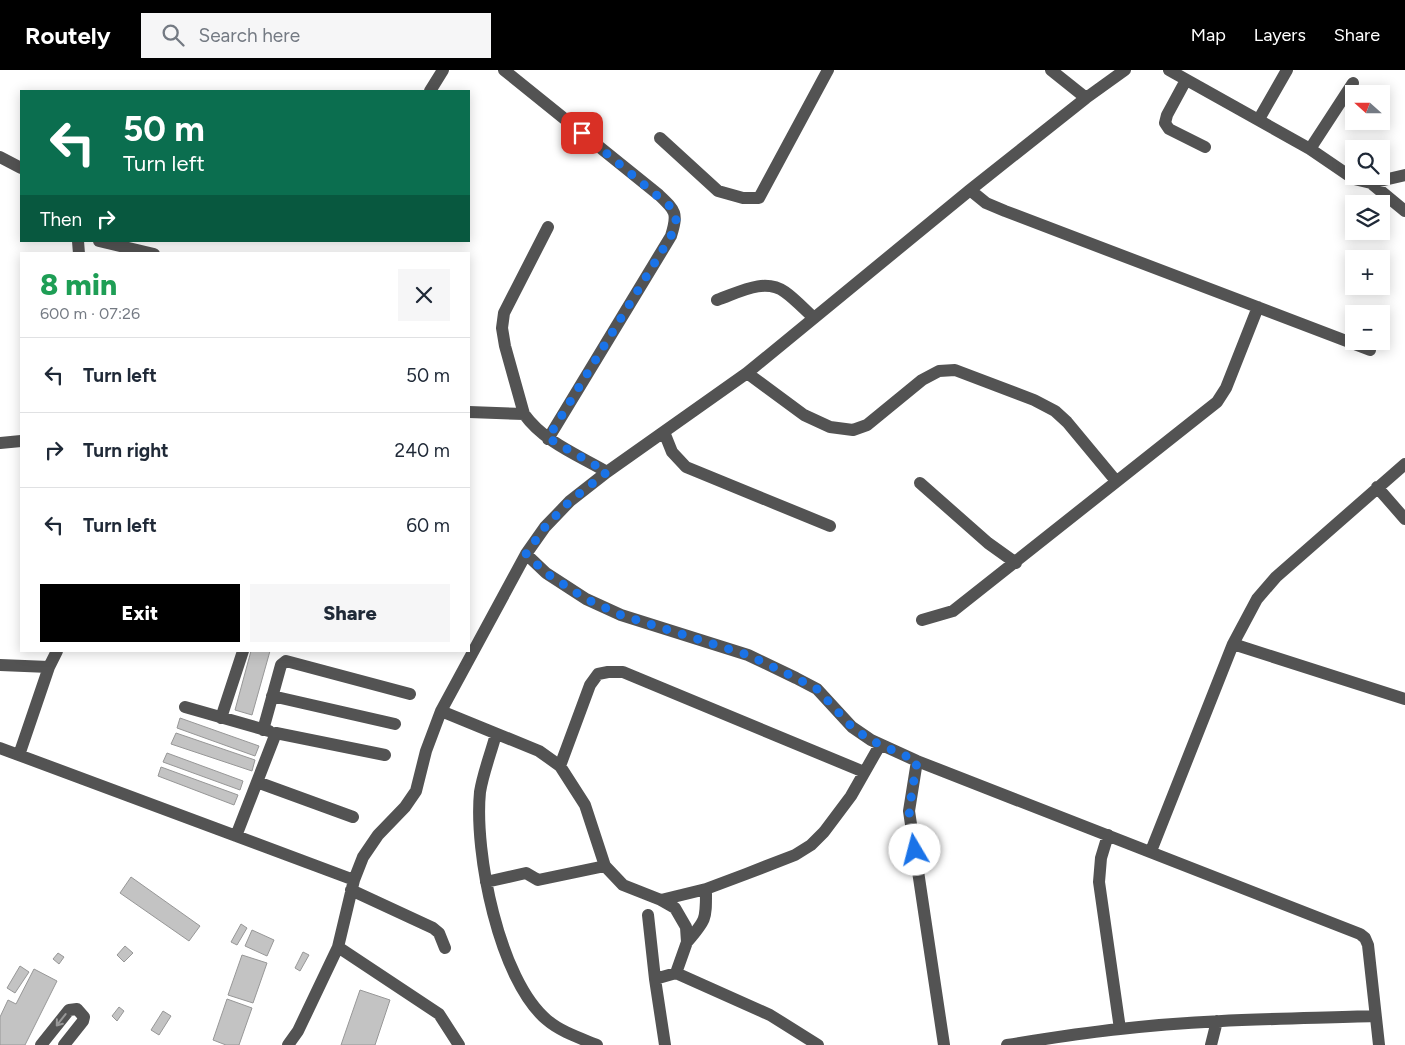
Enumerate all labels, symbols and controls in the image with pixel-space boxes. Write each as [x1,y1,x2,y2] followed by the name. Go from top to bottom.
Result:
[141,13,491,58] search box
[25,21,111,50] text: Routely
[159,21,187,49] icon: search
[199,24,300,47] text: Search here
[1191,24,1226,46] text: Map
[1254,24,1306,46] text: Layers
[1334,24,1380,46] text: Share
[1345,85,1390,130] north arrow
[1345,85,1390,350] map controls
[123,108,205,150] text: 50 m
[40,110,105,175] icon: left
[561,112,603,154] pin
[568,119,596,147] icon: arrive
[1345,140,1390,185] button: search
[123,150,205,177] text: Turn left
[1345,195,1390,240] button: layers
[92,205,120,233] icon: right
[40,208,82,231] text: Then
[1345,250,1390,295] button: +
[40,266,117,303] text: 8 min
[398,269,450,321] button: close
[40,304,140,323] text: 600 m · 07:26
[1345,305,1390,350] button: −
[40,361,68,389] icon: left
[83,364,157,387] text: Turn left
[406,364,450,387] text: 50 m
[40,436,68,464] icon: right
[83,439,169,462] text: Turn right
[395,439,450,462] text: 240 m
[40,511,68,539] icon: left
[83,514,157,537] text: Turn left
[406,514,450,537] text: 60 m
[40,584,240,642] button: Exit
[250,584,450,642] button: Share
[888,823,940,875] position arrow
[56,1013,67,1026] one-way arrow

